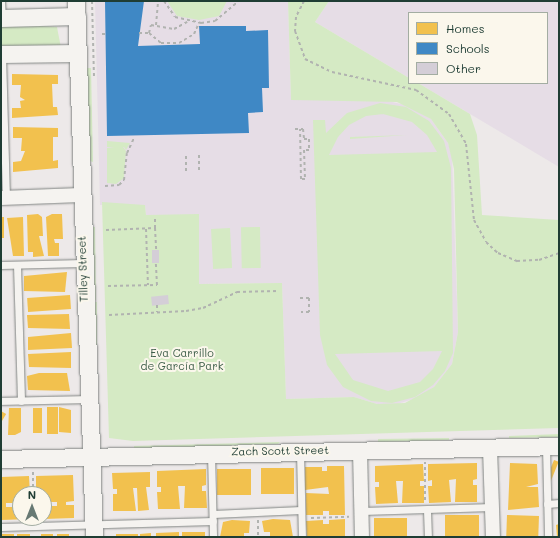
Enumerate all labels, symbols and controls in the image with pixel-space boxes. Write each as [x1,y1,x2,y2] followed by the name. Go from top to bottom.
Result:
[408,12,548,84] legend
[446,20,485,36] text: Homes
[446,40,490,56] text: Schools
[446,60,481,76] text: Other
[75,236,91,302] street label: Tilley Street
[140,347,224,373] park label: Eva Carrillo de García Park
[231,444,329,458] street label: Zach Scott Street
[12,486,52,526] north arrow
[28,487,36,502] text: N

